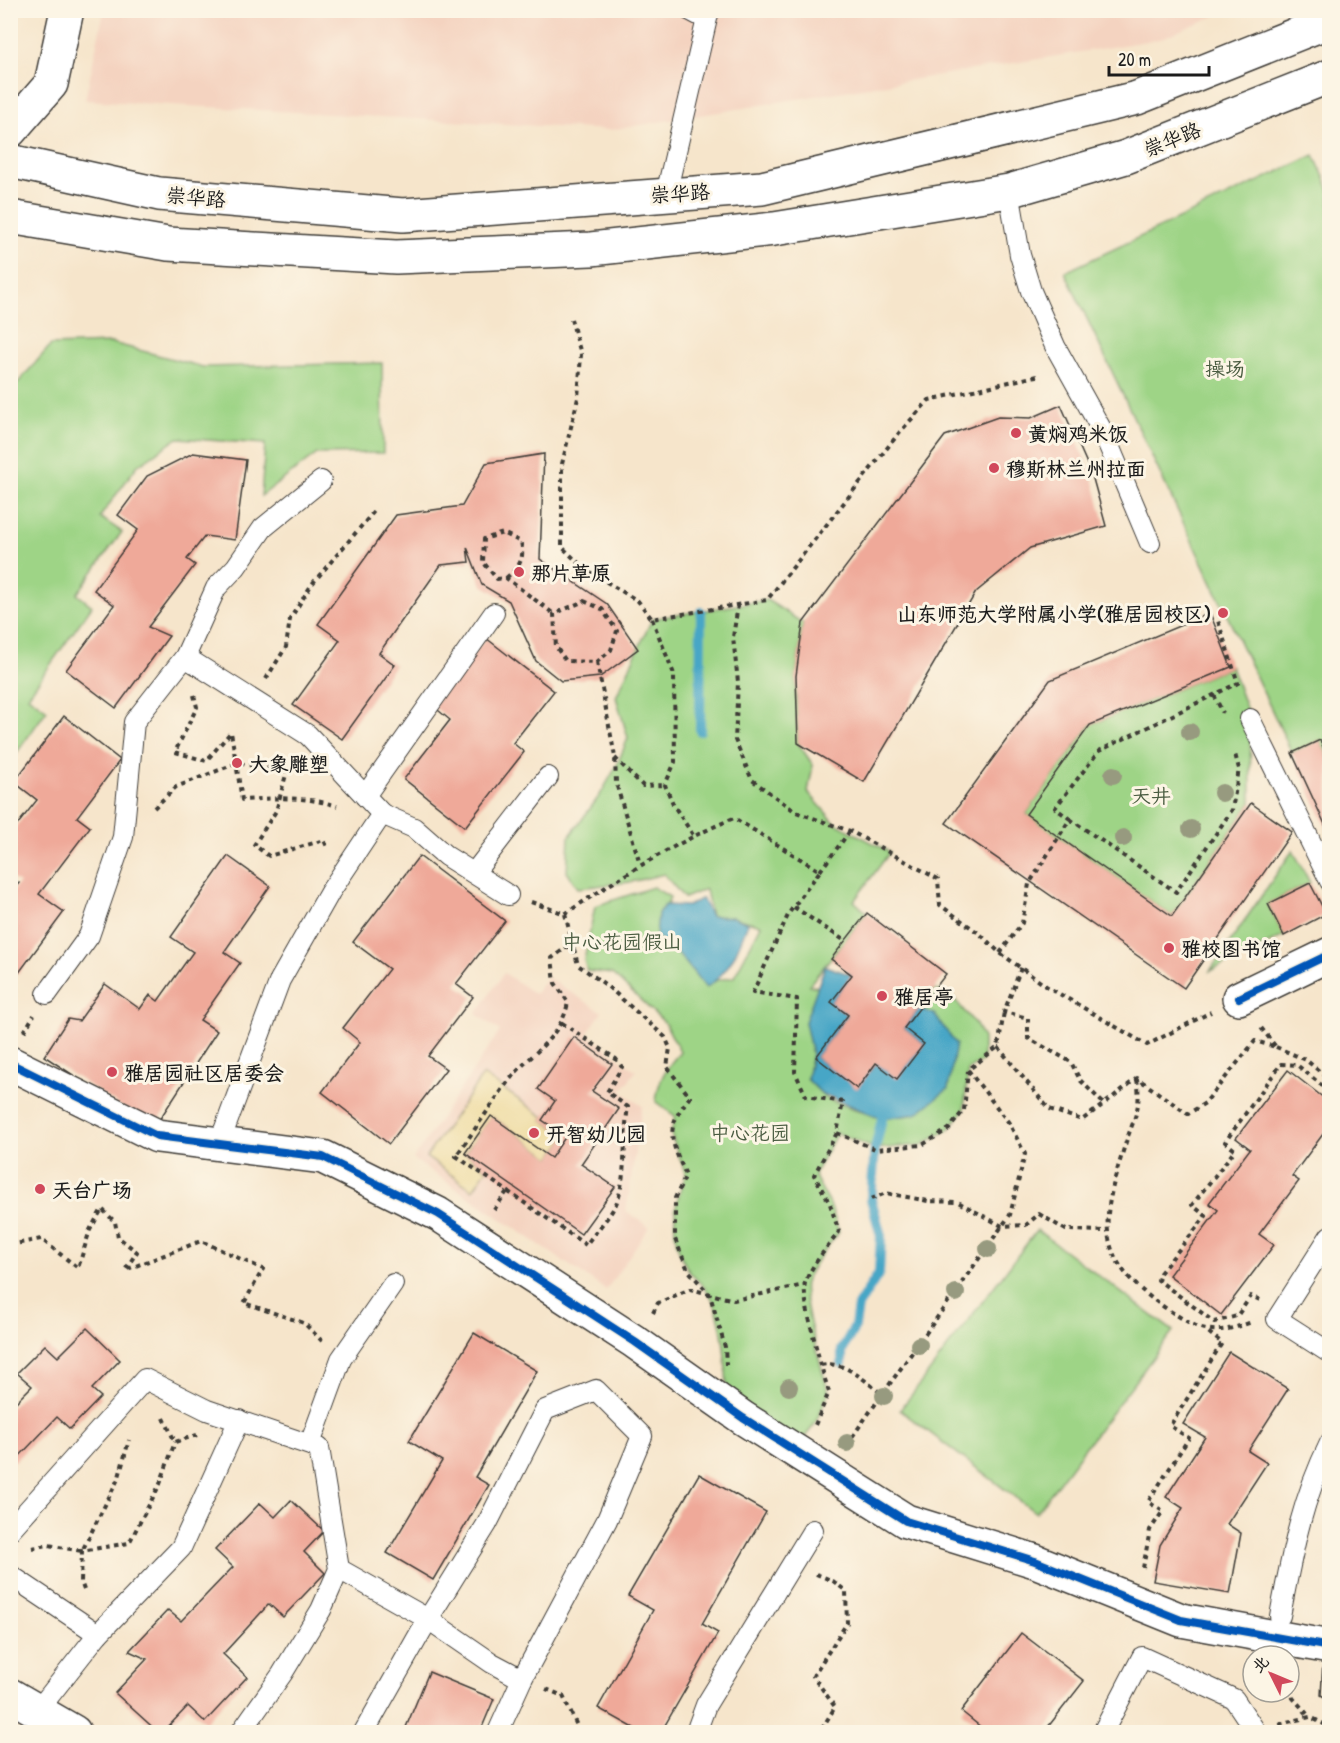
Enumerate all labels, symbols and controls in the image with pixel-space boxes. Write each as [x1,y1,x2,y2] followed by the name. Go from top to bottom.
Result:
[1109,39,1210,77] scale bar
[1118,47,1151,72] text: 20 m
[1139,115,1206,163] street label: 崇华路
[649,177,712,209] street label: 崇华路
[165,181,228,213] street label: 崇华路
[1205,355,1245,382] park label: 操场
[1028,420,1128,447] place label: 黄焖鸡米饭
[1009,426,1023,440] marker: 黄焖鸡米饭
[1006,455,1146,482] place label: 穆斯林兰州拉面
[987,461,1001,475] marker: 穆斯林兰州拉面
[531,559,611,586] place label: 那片草原
[512,565,526,579] marker: 那片草原
[897,600,1211,627] place label: 山东师范大学附属小学(雅居园校区)
[1216,606,1230,620] marker: 山东师范大学附属小学(雅居园校区)
[249,750,329,777] place label: 大象雕塑
[230,756,244,770] marker: 大象雕塑
[1131,782,1171,809] park label: 天井
[562,928,682,955] park label: 中心花园假山
[1181,935,1281,962] place label: 雅校图书馆
[1162,941,1176,955] marker: 雅校图书馆
[894,983,954,1010] place label: 雅居亭
[875,989,889,1003] marker: 雅居亭
[124,1059,284,1086] place label: 雅居园社区居委会
[105,1065,119,1079] marker: 雅居园社区居委会
[710,1119,790,1146] park label: 中心花园
[546,1120,646,1147] place label: 开智幼儿园
[527,1126,541,1140] marker: 开智幼儿园
[52,1176,132,1203] place label: 天台广场
[33,1182,47,1196] marker: 天台广场
[1241,1644,1301,1704] north arrow
[1247,1650,1274,1677] text: 北

